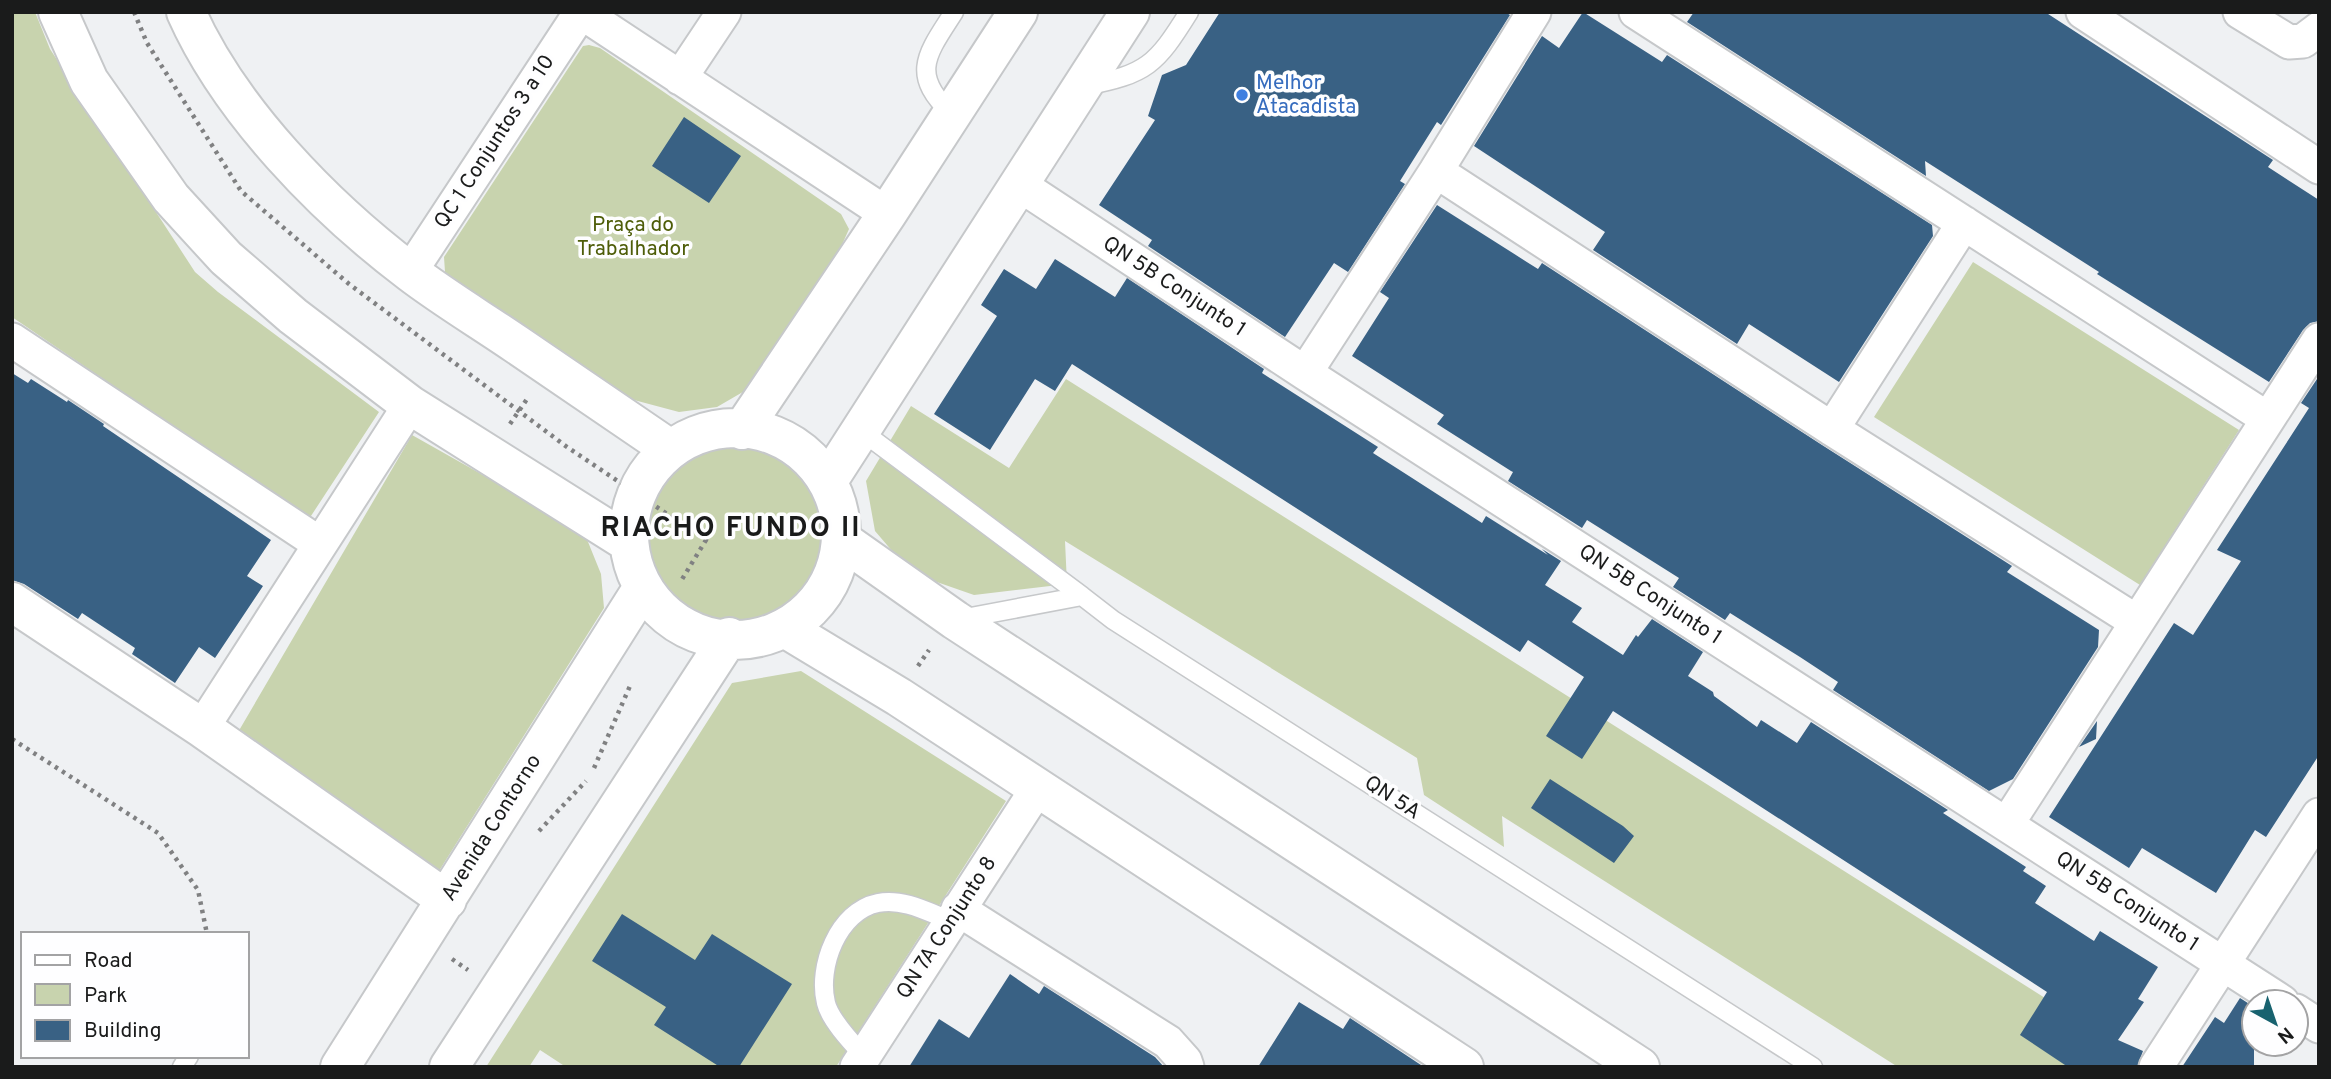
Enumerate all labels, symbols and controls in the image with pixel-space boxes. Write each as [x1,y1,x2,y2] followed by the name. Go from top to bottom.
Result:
[429,50,561,234] street label: QC 1 Conjuntos 3 a 10
[1256,70,1356,121] place label: Melhor Atacadista
[1234,87,1250,103] marker: Melhor Atacadista
[577,212,689,263] park label: Praça do Trabalhador
[1097,231,1251,343] street label: QN 5B Conjunto 1
[601,511,861,547] district label: RIACHO FUNDO II
[1573,539,1727,651] street label: QN 5B Conjunto 1
[436,749,548,907] street label: Avenida Contorno
[1359,770,1425,826] street label: QN 5A
[2050,846,2204,958] street label: QN 5B Conjunto 1
[891,852,1003,1004] street label: QN 7A Conjunto 8
[21,932,248,1058] legend
[84,948,133,975] text: Road
[84,983,127,1010] text: Park
[2240,988,2310,1058] north arrow
[84,1018,162,1045] text: Building
[2272,1021,2298,1048] text: N

